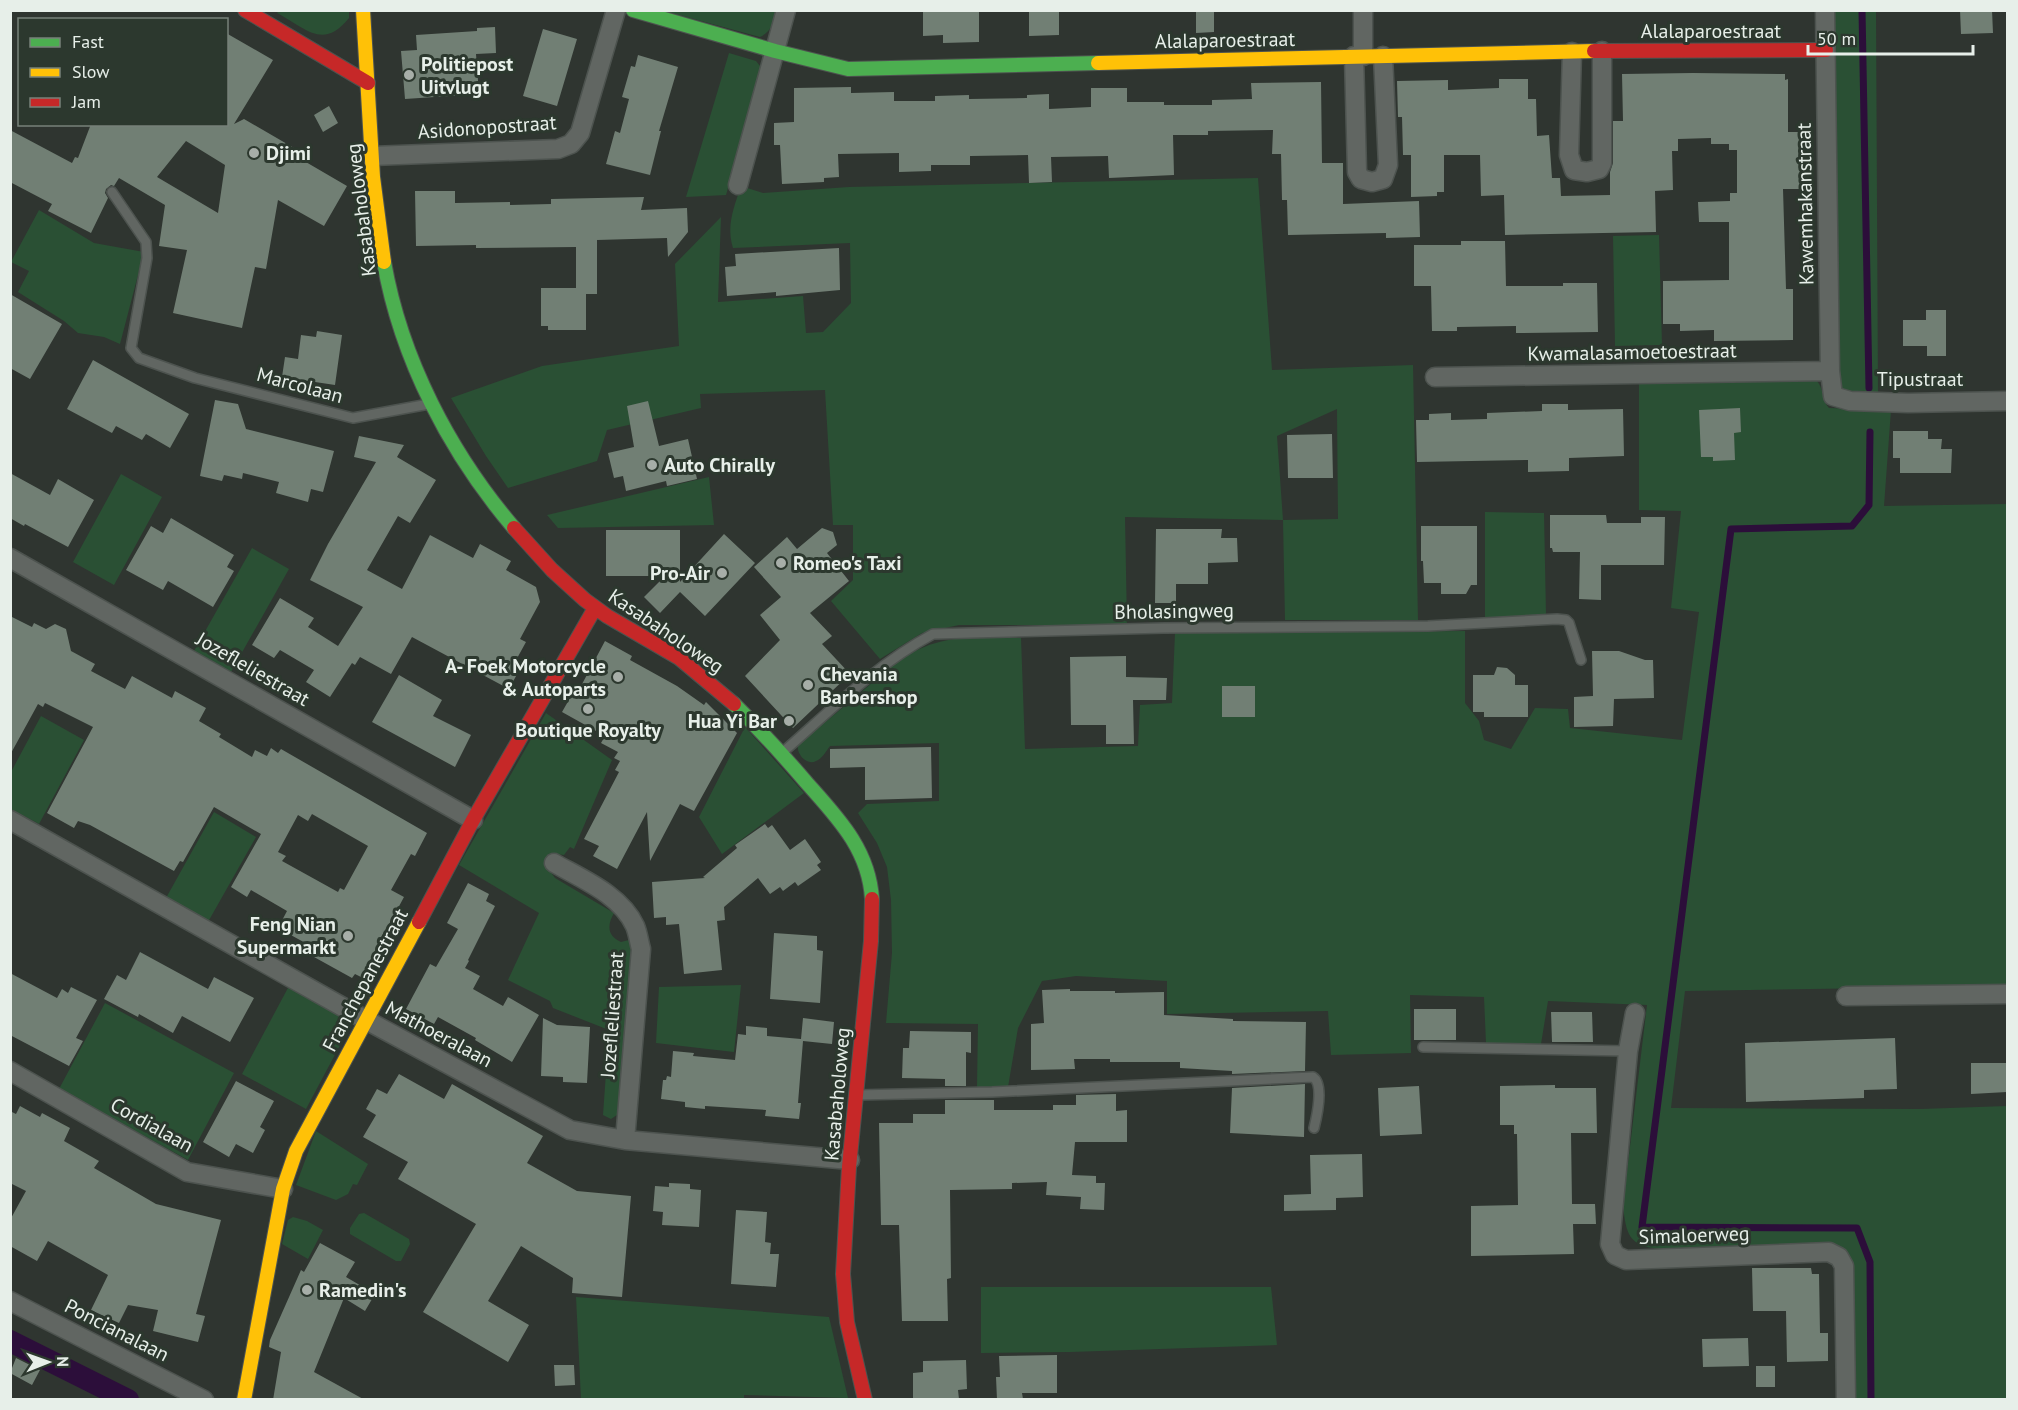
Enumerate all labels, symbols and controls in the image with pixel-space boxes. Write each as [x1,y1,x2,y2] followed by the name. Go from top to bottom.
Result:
[18,18,228,126] legend
[1641,18,1781,44] street label: Alalaparoestraat
[1808,18,1973,56] scale bar
[1155,26,1296,54] street label: Alalaparoestraat
[1817,27,1856,50] text: 50 m
[72,30,104,53] text: Fast
[421,51,513,100] place label: Politiepost Uitvlugt
[72,60,110,83] text: Slow
[402,68,416,82] marker: Politiepost Uitvlugt
[71,90,101,113] text: Jam
[417,109,557,145] street label: Asidonopostraat
[1791,122,1819,285] street label: Kawemhakanstraat
[266,140,311,166] place label: Djimi
[340,142,382,278] street label: Kasabaholoweg
[247,146,261,160] marker: Djimi
[1527,337,1737,367] street label: Kwamalasamoetoestraat
[254,361,346,409] street label: Marcolaan
[1877,366,1964,392] street label: Tipustraat
[664,452,775,478] place label: Auto Chirally
[645,458,659,472] marker: Auto Chirally
[793,550,902,576] place label: Romeo's Taxi
[774,556,788,570] marker: Romeo's Taxi
[650,560,710,586] place label: Pro-Air
[715,566,729,580] marker: Pro-Air
[603,583,729,679] street label: Kasabaholoweg
[1114,597,1234,625] street label: Bholasingweg
[191,626,315,712] street label: Jozefleliestraat
[445,653,606,702] place label: A- Foek Motorcycle & Autoparts
[820,661,918,710] place label: Chevania Barbershop
[611,670,625,684] marker: A- Foek Motorcycle & Autoparts
[801,678,815,692] marker: Chevania Barbershop
[581,702,595,716] marker: Boutique Royalty
[688,708,777,734] place label: Hua Yi Bar
[782,714,796,728] marker: Hua Yi Bar
[515,717,661,743] place label: Boutique Royalty
[316,904,414,1056] street label: Franchepanestraat
[237,911,336,960] place label: Feng Nian Supermarkt
[341,929,355,943] marker: Feng Nian Supermarkt
[595,951,629,1080] street label: Jozefleliestraat
[381,995,497,1073] street label: Mathoeralaan
[818,1026,856,1162] street label: Kasabaholoweg
[106,1092,198,1158] street label: Cordialaan
[1638,1220,1750,1250] street label: Simaloerweg
[319,1277,406,1303] place label: Ramedin's
[300,1283,314,1297] marker: Ramedin's
[60,1293,174,1367] street label: Poncianalaan
[18,1332,78,1392] north arrow
[53,1356,73,1367] text: N

